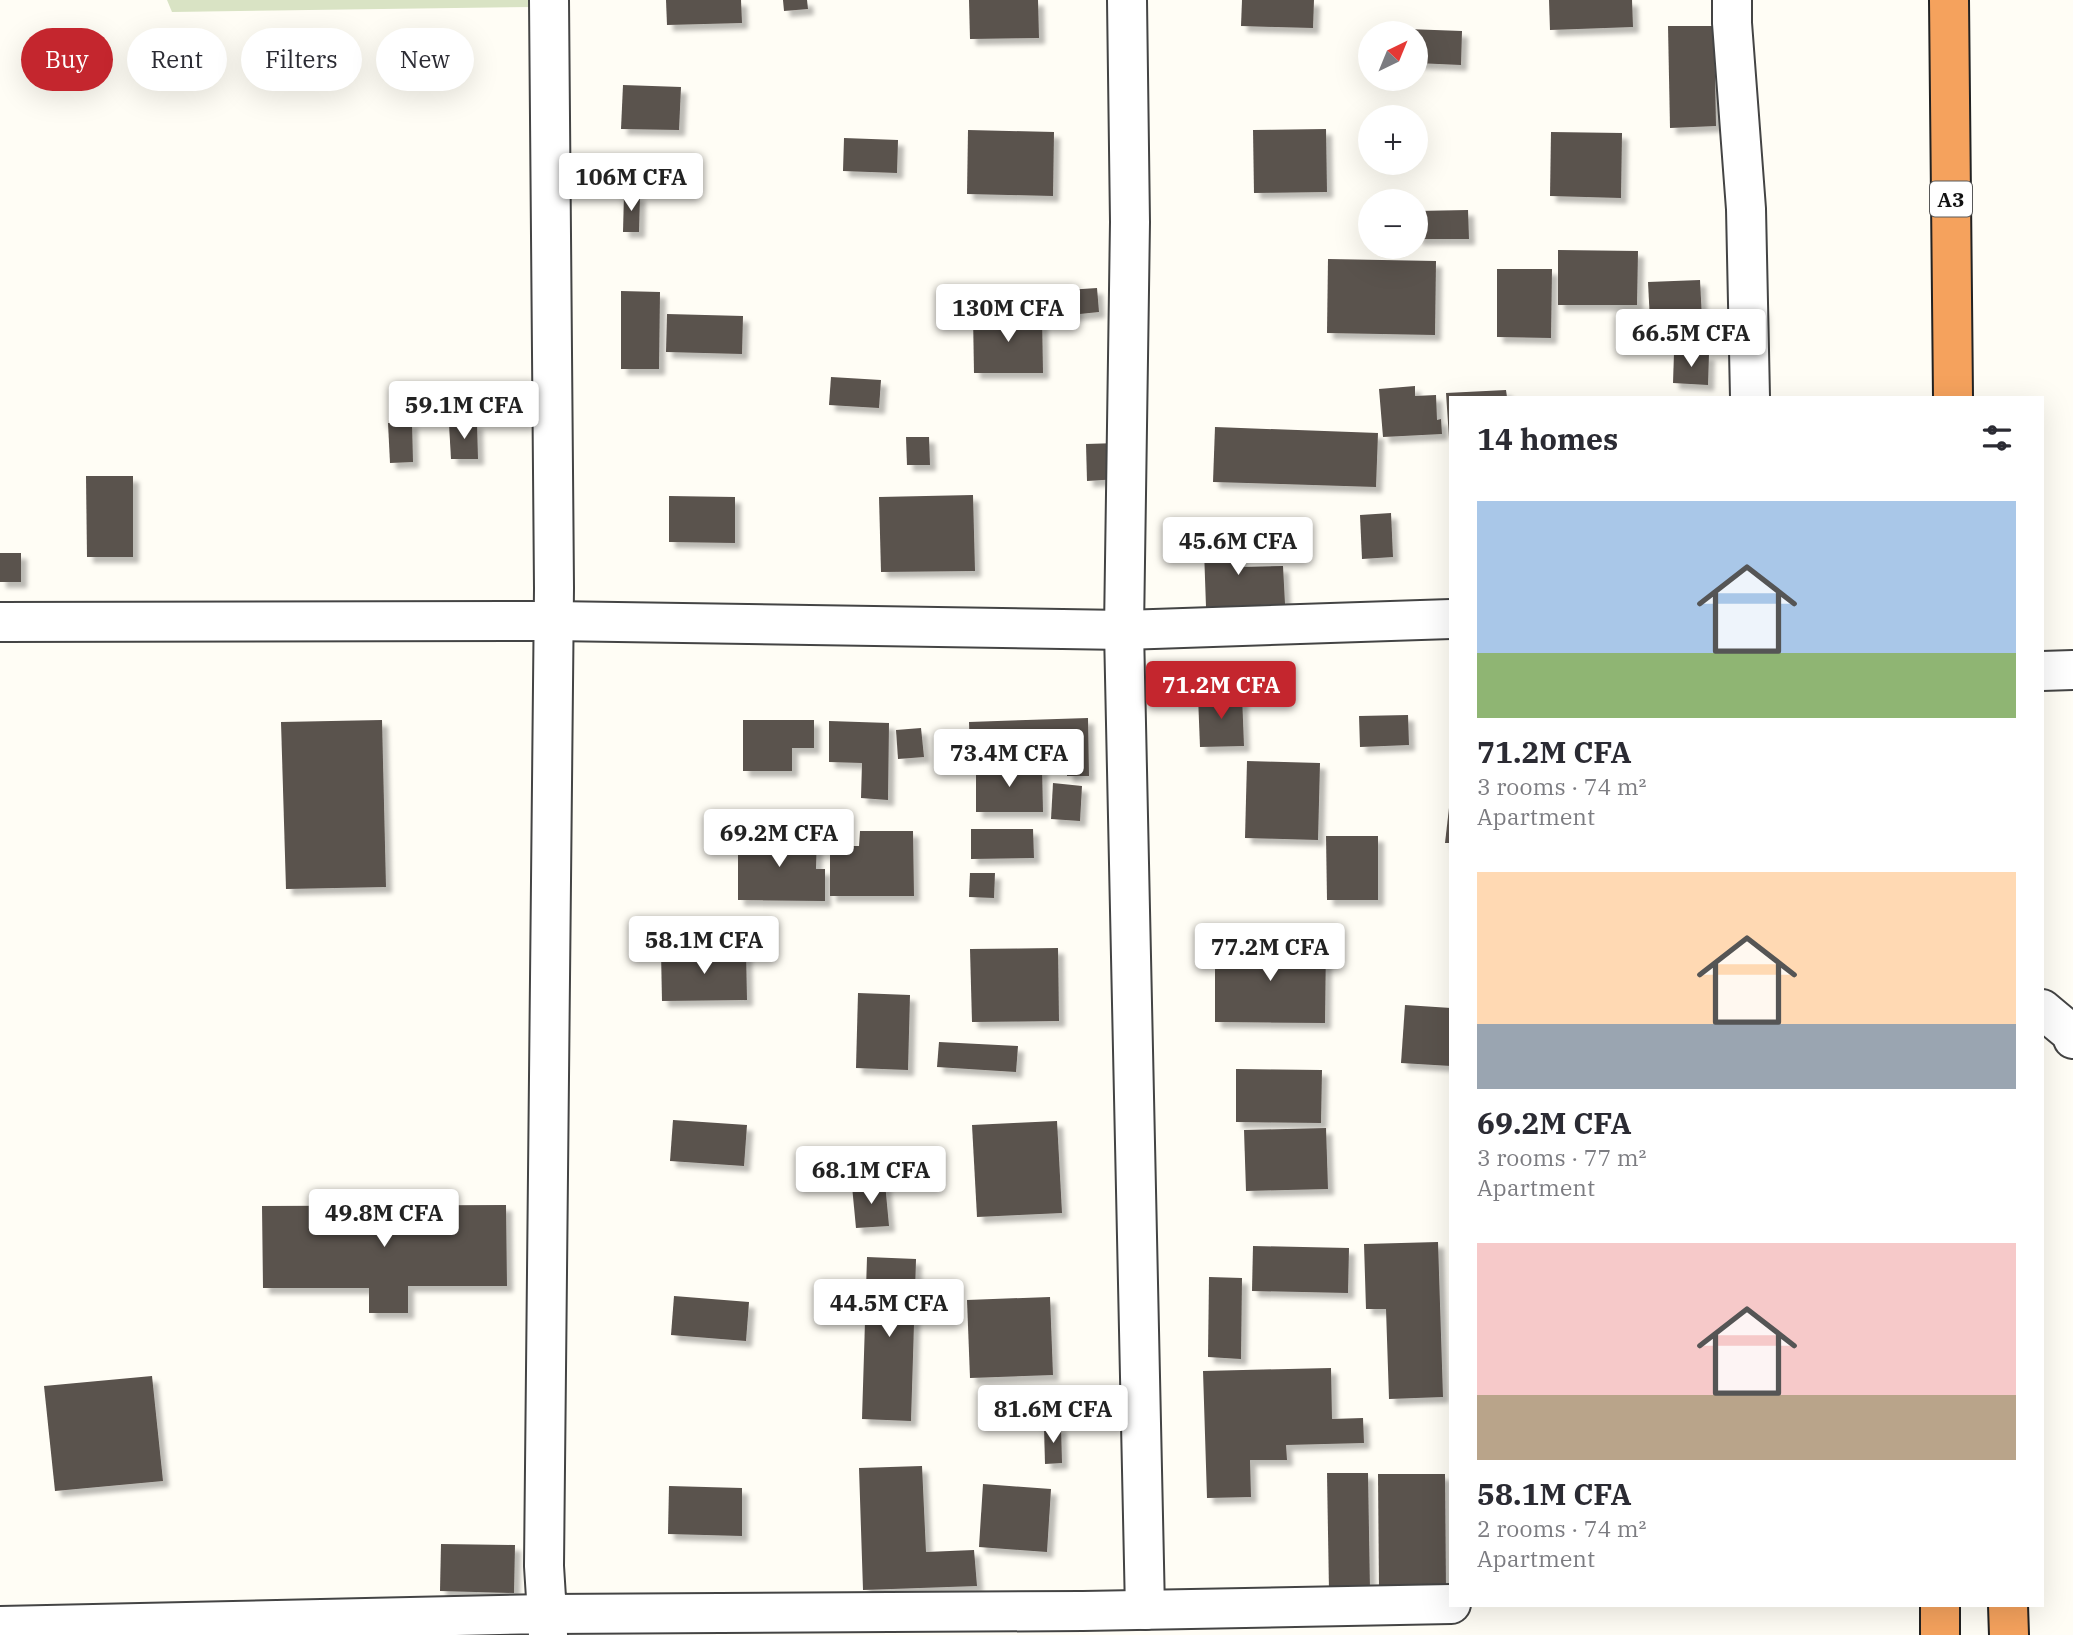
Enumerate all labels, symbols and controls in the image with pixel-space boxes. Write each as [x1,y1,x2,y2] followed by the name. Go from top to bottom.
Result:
[1358,21,1428,91] north arrow
[1358,21,1428,259] map controls
[21,28,113,91] chip: Buy
[127,28,227,91] chip: Rent
[241,28,362,91] chip: Filters
[376,28,474,91] chip: New
[1358,105,1428,175] button: +
[559,154,703,213] pin: 106M CFA
[575,161,687,191] text: 106M CFA
[1930,182,1972,216] road number: A3
[1358,189,1428,259] button: −
[936,284,1080,344] pin: 130M CFA
[952,292,1064,322] text: 130M CFA
[1611,310,1771,369] pin: 66.5M CFA
[1632,317,1750,347] text: 66.5M CFA
[384,382,544,441] pin: 59.1M CFA
[405,389,523,419] text: 59.1M CFA
[1477,419,1618,458] text: 14 homes
[1978,419,2016,457] icon: filters
[1158,518,1318,577] pin: 45.6M CFA
[1179,525,1297,555] text: 45.6M CFA
[1684,546,1810,672] icon: home
[1141,662,1301,721] pin: 71.2M CFA
[1162,669,1280,699] text: 71.2M CFA
[929,730,1089,789] pin: 73.4M CFA
[1477,732,1631,771] text: 71.2M CFA
[950,737,1068,767] text: 73.4M CFA
[1477,771,1647,801] text: 3 rooms · 74 m²
[1477,801,1595,831] text: Apartment
[699,810,859,869] pin: 69.2M CFA
[720,817,838,847] text: 69.2M CFA
[624,916,784,976] pin: 58.1M CFA
[1684,917,1810,1043] icon: home
[1190,923,1350,983] pin: 77.2M CFA
[645,924,763,954] text: 58.1M CFA
[1211,931,1329,961] text: 77.2M CFA
[1477,1103,1631,1142] text: 69.2M CFA
[1477,1142,1647,1172] text: 3 rooms · 77 m²
[791,1146,951,1206] pin: 68.1M CFA
[812,1154,930,1184] text: 68.1M CFA
[1477,1172,1595,1202] text: Apartment
[304,1190,464,1249] pin: 49.8M CFA
[325,1197,443,1227] text: 49.8M CFA
[809,1280,969,1339] pin: 44.5M CFA
[830,1287,948,1317] text: 44.5M CFA
[1684,1288,1810,1414] icon: home
[973,1386,1133,1445] pin: 81.6M CFA
[994,1393,1112,1423] text: 81.6M CFA
[1477,1474,1631,1513] text: 58.1M CFA
[1477,1513,1647,1543] text: 2 rooms · 74 m²
[1477,1543,1595,1573] text: Apartment

